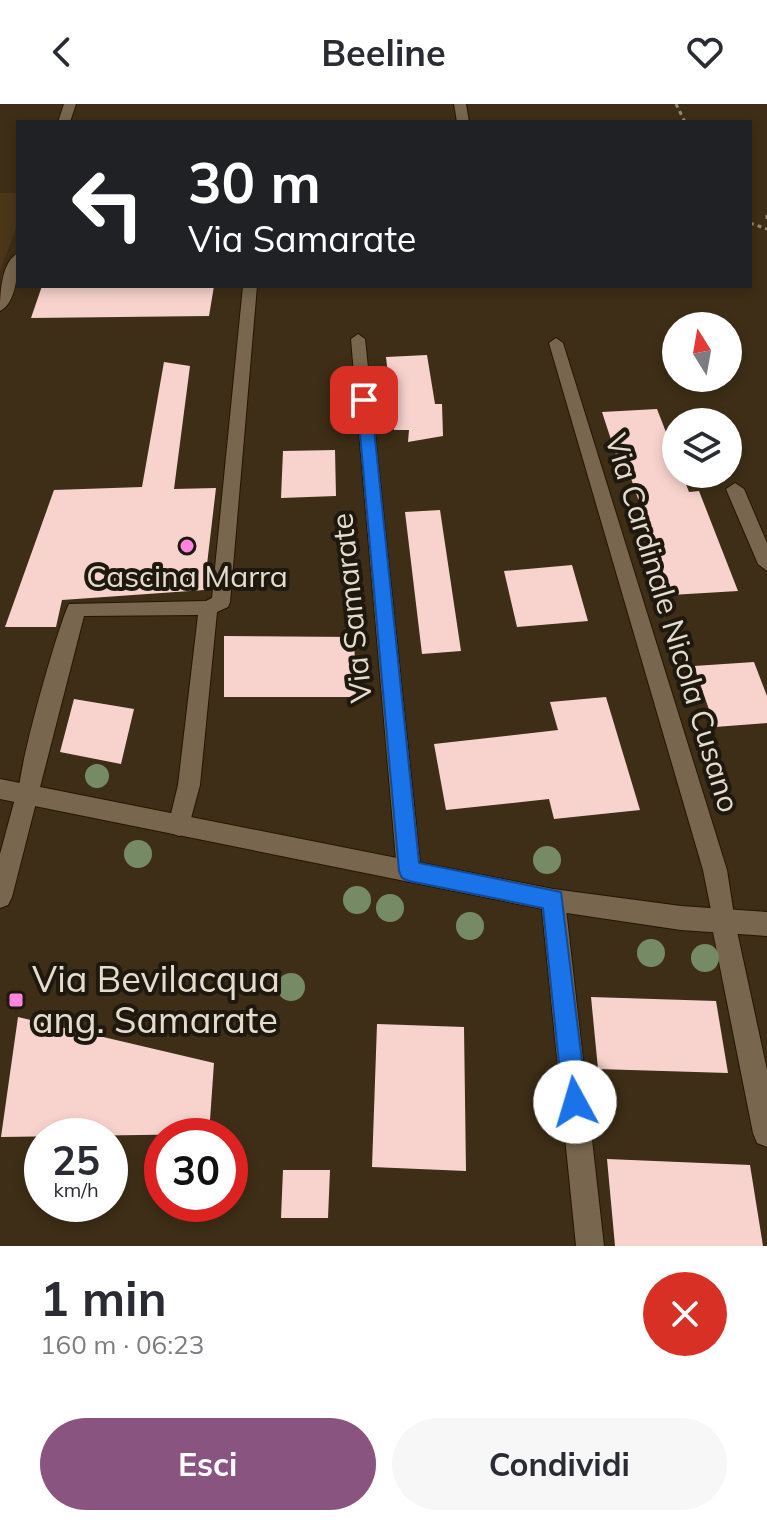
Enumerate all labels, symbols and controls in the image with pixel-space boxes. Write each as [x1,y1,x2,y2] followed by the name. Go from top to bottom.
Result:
[40,30,84,74] icon: back
[321,30,446,75] text: Beeline
[683,30,727,74] icon: heart
[188,147,321,217] text: 30 m
[56,152,160,256] icon: left
[188,216,416,261] text: Via Samarate
[662,312,742,392] north arrow
[662,312,742,488] map controls
[330,366,398,434] pin
[342,378,386,422] icon: arrive
[662,408,742,488] button: layers
[597,429,749,817] street label: Via Cardinale Nicola Cusano
[322,511,380,705] street label: Via Samarate
[178,537,196,555] marker: Cascina Marra
[86,557,288,595] place label: Cascina Marra
[32,956,280,1042] place label: Via Bevilacqua ang. Samarate
[7,991,25,1009] marker: Via Bevilacqua ang. Samarate
[533,1060,617,1144] position arrow
[144,1118,248,1222] speed limit sign: 30
[52,1135,100,1185] text: 25
[53,1177,99,1202] text: km/h
[40,1268,167,1328] text: 1 min
[643,1272,727,1356] button: close
[40,1328,204,1361] text: 160 m · 06:23
[40,1418,376,1510] button: Esci
[392,1418,727,1510] button: Condividi

